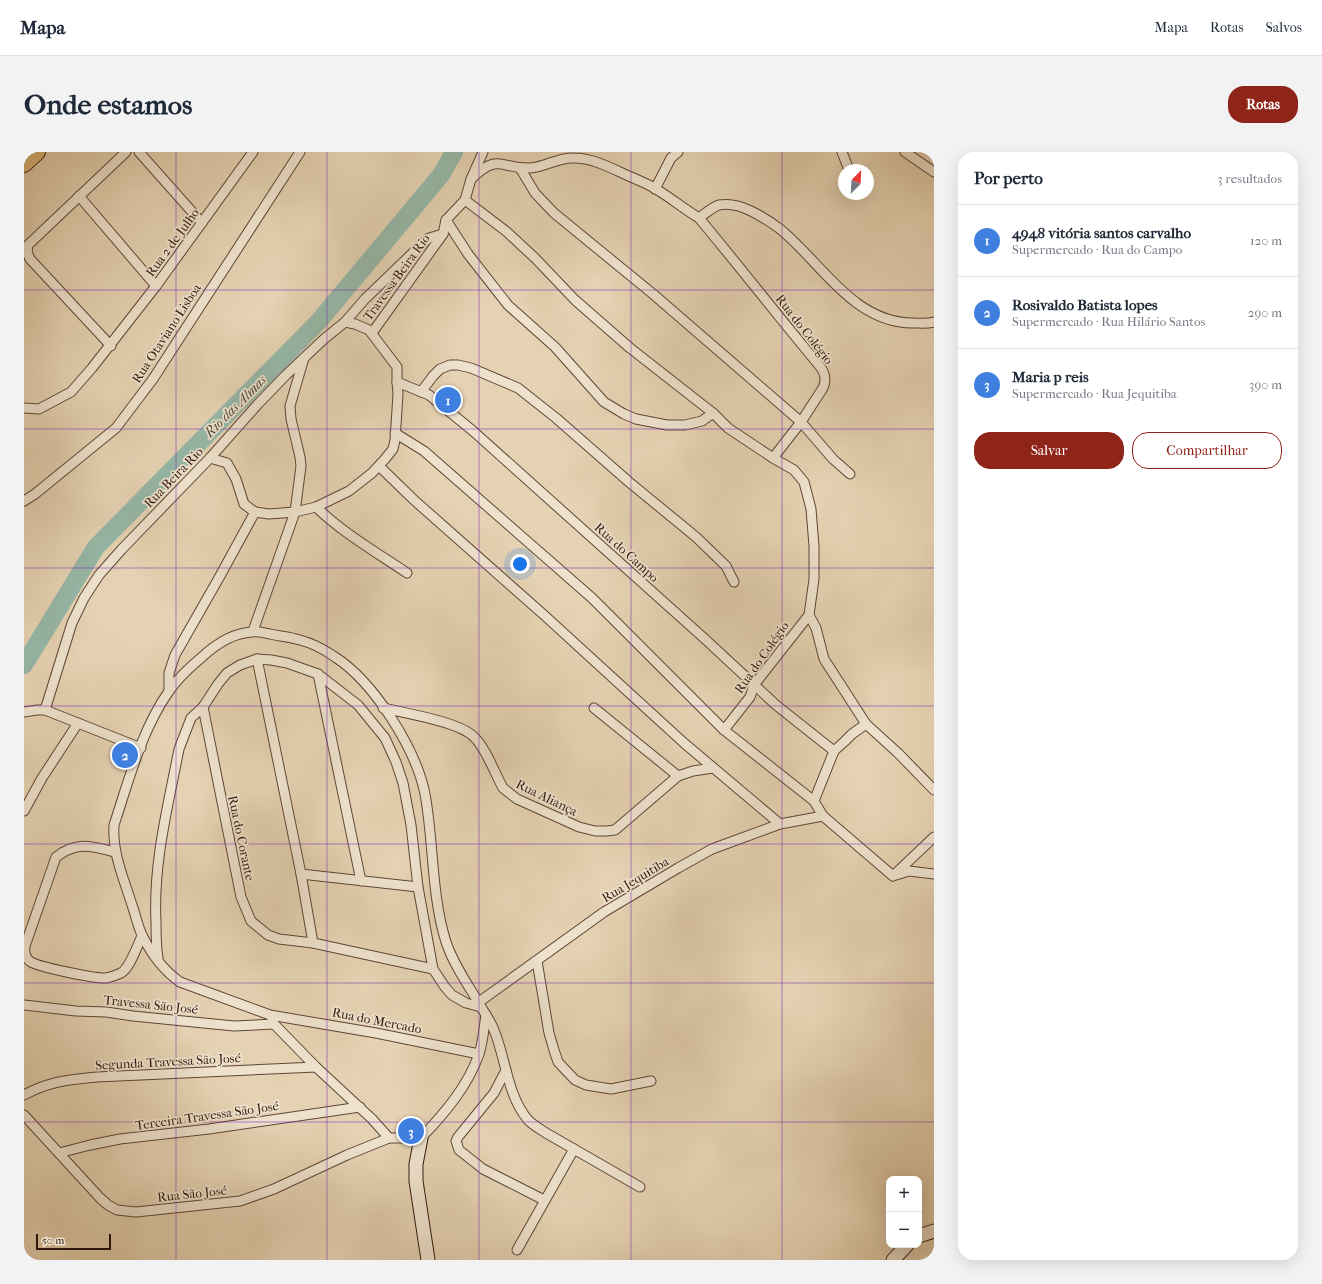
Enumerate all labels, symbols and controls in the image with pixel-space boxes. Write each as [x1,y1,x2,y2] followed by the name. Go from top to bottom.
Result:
[20,17,65,39] text: Mapa
[1155,19,1188,36] text: Mapa
[1210,19,1244,36] text: Rotas
[1266,19,1302,36] text: Salvos
[1228,86,1298,123] button: Rotas
[24,88,192,121] text: Onde estamos
[838,164,874,200] north arrow
[974,168,1043,188] text: Por perto
[1217,171,1282,186] text: 3 resultados
[143,205,202,279] street label: Rua 2 de Julho
[1012,224,1191,242] text: 4948 vitória santos carvalho
[360,231,433,323] street label: Travessa Beira Rio
[985,233,989,248] text: 1
[1250,233,1282,248] text: 120 m
[1012,242,1182,257] text: Supermercado · Rua do Campo
[129,280,205,386] street label: Rua Otaviano Lisboa
[773,291,837,367] street label: Rua do Colégio
[1012,296,1158,314] text: Rosivaldo Batista lopes
[984,305,990,320] text: 2
[1248,305,1282,320] text: 290 m
[1012,314,1205,329] text: Supermercado · Rua Hilário Santos
[1012,368,1089,386] text: Maria p reis
[200,371,270,442] water label: Rio das Almas
[984,377,990,392] text: 3
[1249,377,1282,392] text: 390 m
[435,385,461,415] pin: 1
[1012,386,1177,401] text: Supermercado · Rua Jequitiba
[974,432,1124,469] button: Salvar
[1132,432,1282,469] button: Compartilhar
[141,444,206,511] street label: Rua Beira Rio
[592,520,662,585] street label: Rua do Campo
[510,554,530,574] your location
[731,618,792,696] street label: Rua do Colégio
[112,740,138,770] pin: 2
[513,776,581,820] street label: Rua Aliança
[225,794,258,883] street label: Rua do Corante
[599,853,672,905] street label: Rua Jequitiba
[103,992,199,1017] street label: Travessa São José
[331,1004,423,1037] street label: Rua do Mercado
[95,1050,242,1073] street label: Segunda Travessa São José
[134,1098,280,1133] street label: Terceira Travessa São José
[398,1116,424,1146] pin: 3
[886,1176,922,1248] map controls
[886,1176,922,1212] button: +
[156,1182,228,1205] street label: Rua São José
[886,1212,922,1248] button: −
[36,1232,111,1251] scale bar
[42,1234,64,1247] text: 50 m

